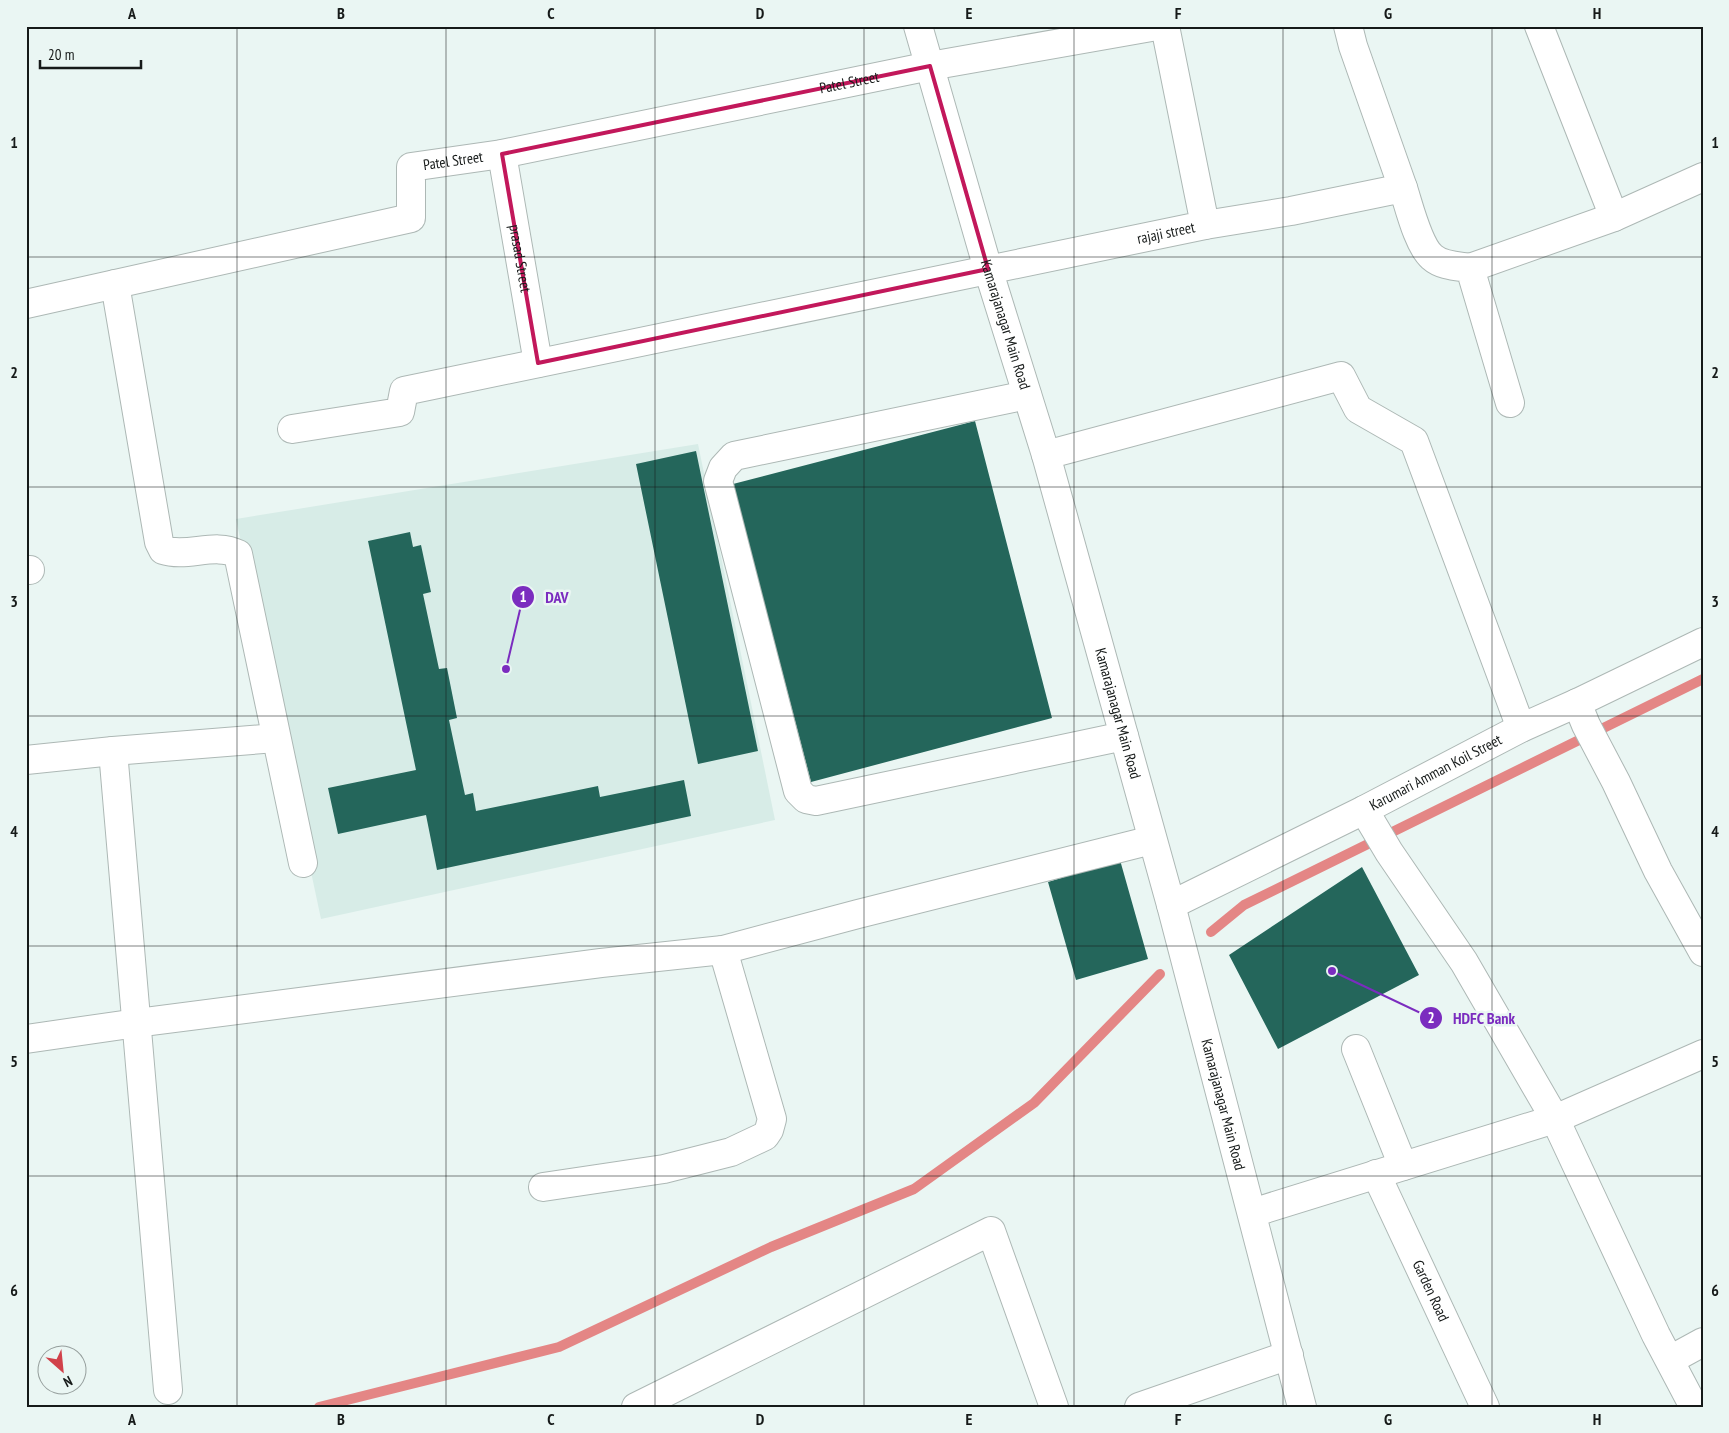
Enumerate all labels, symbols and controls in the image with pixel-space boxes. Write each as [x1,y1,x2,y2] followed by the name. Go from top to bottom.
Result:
[127,3,137,23] text: A
[337,3,345,23] text: B
[547,3,555,23] text: C
[756,3,765,23] text: D
[966,3,973,23] text: E
[1175,3,1182,23] text: F
[1384,3,1392,23] text: G
[1593,3,1601,23] text: H
[40,38,141,70] scale bar
[48,45,74,64] text: 20 m
[818,67,881,97] street label: Patel Street
[10,132,18,152] text: 1
[1711,132,1719,152] text: 1
[422,147,484,174] street label: Patel Street
[1135,217,1197,248] street label: rajaji street
[505,223,536,294] street label: prasad Street
[977,257,1035,392] street label: Kamarajanagar Main Road
[10,362,18,382] text: 2
[1711,362,1719,382] text: 2
[510,581,579,612] callout: DAV
[519,587,527,606] text: 1
[545,587,570,607] text: DAV
[10,591,18,611] text: 3
[1711,591,1719,611] text: 3
[1091,646,1145,781] street label: Kamarajanagar Main Road
[1366,730,1505,814] street label: Karumari Amman Koil Street
[10,821,18,841] text: 4
[1711,821,1719,841] text: 4
[1418,1002,1526,1033] callout: HDFC Bank
[1427,1008,1435,1027] text: 2
[1453,1008,1515,1028] text: HDFC Bank
[1197,1037,1250,1172] street label: Kamarajanagar Main Road
[10,1051,18,1071] text: 5
[1711,1051,1719,1071] text: 5
[1409,1257,1454,1324] street label: Garden Road
[10,1280,18,1300] text: 6
[1711,1280,1719,1300] text: 6
[38,1346,88,1396] north arrow
[60,1372,75,1391] text: N
[127,1409,137,1429] text: A
[337,1409,345,1429] text: B
[547,1409,555,1429] text: C
[756,1409,765,1429] text: D
[966,1409,973,1429] text: E
[1175,1409,1182,1429] text: F
[1384,1409,1392,1429] text: G
[1593,1409,1601,1429] text: H

